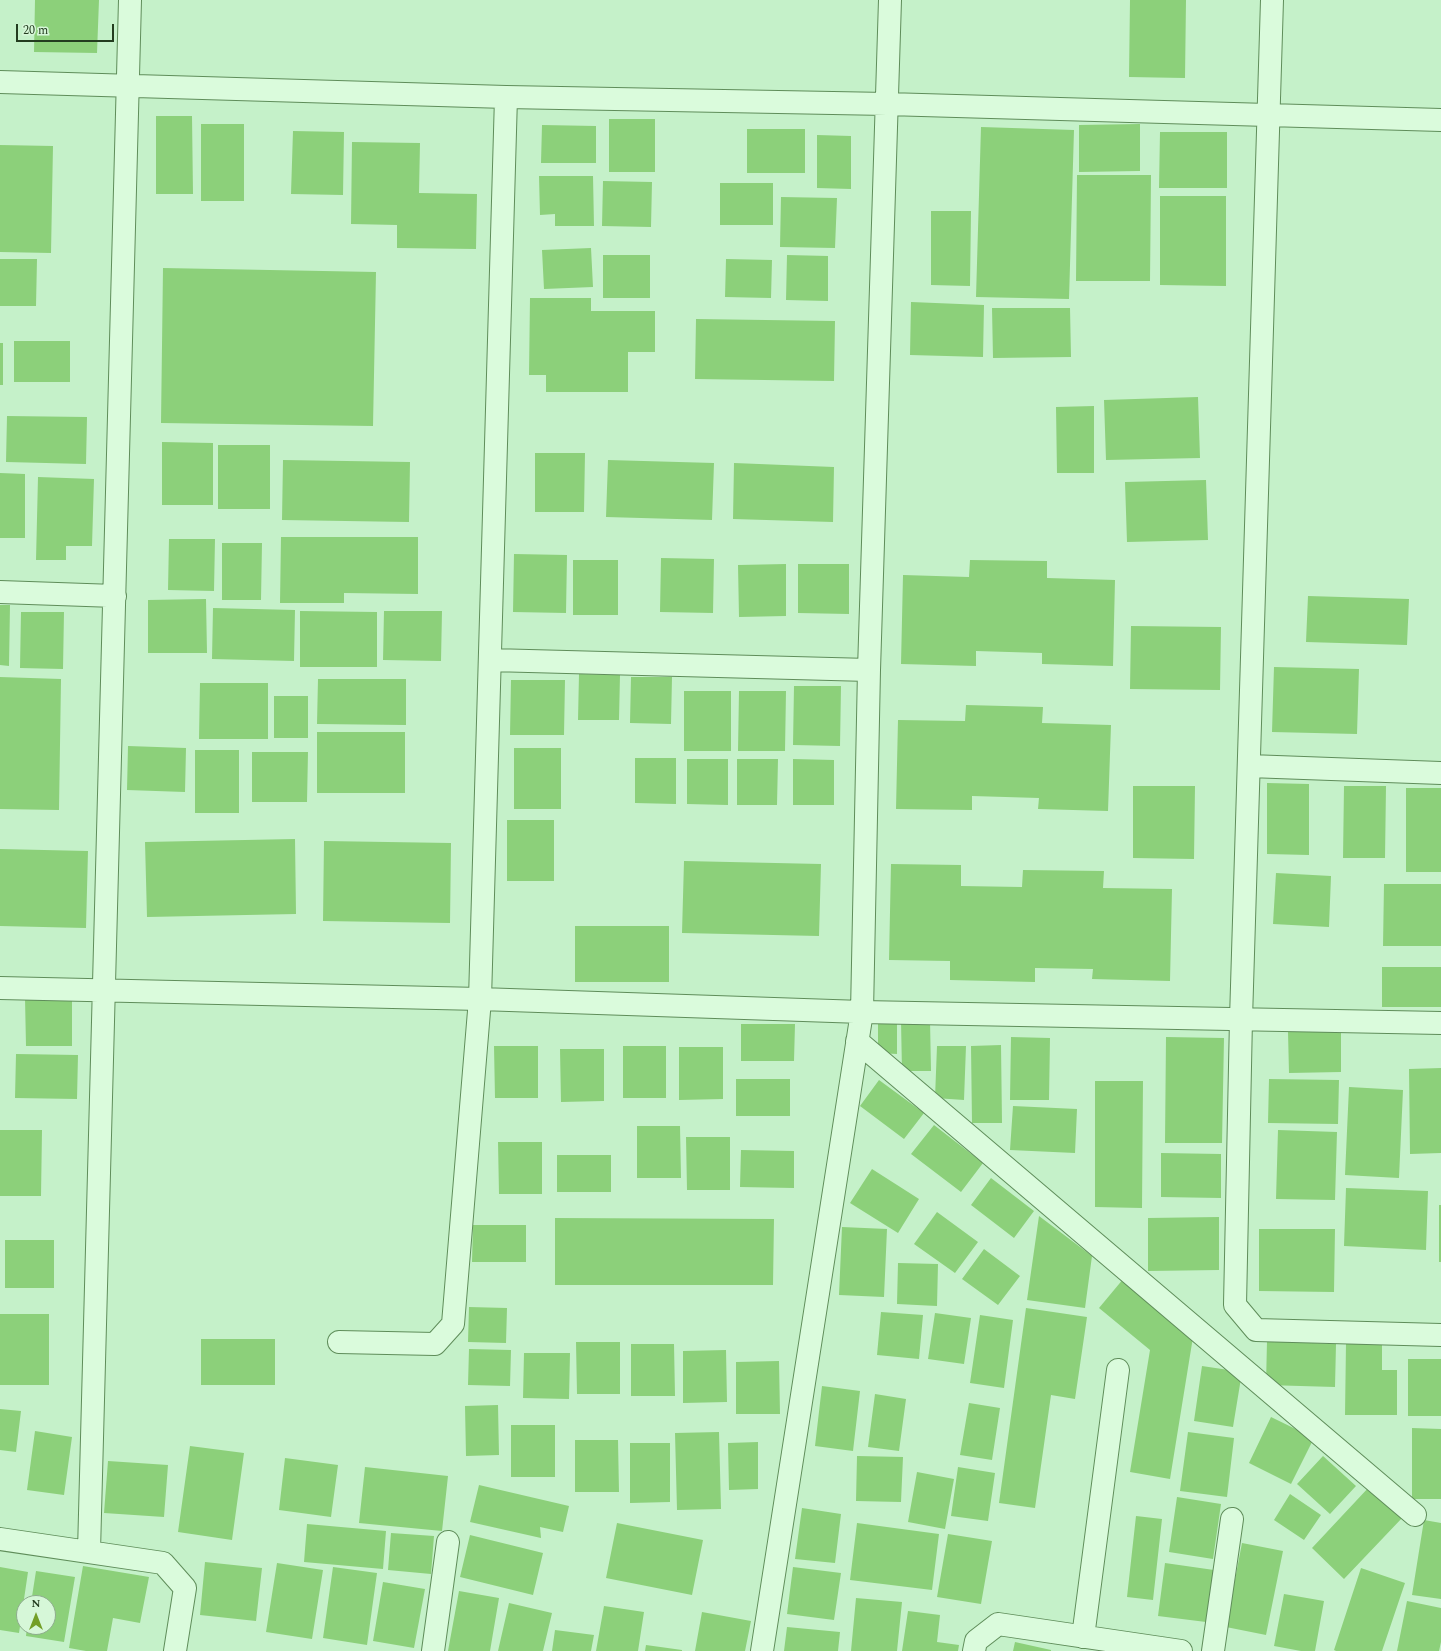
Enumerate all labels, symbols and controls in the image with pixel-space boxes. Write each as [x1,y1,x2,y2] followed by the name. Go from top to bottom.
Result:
[18,16,116,42] scale bar
[23,21,48,40] text: 20 m
[16,1595,56,1635] north arrow
[32,1595,40,1612] text: N

